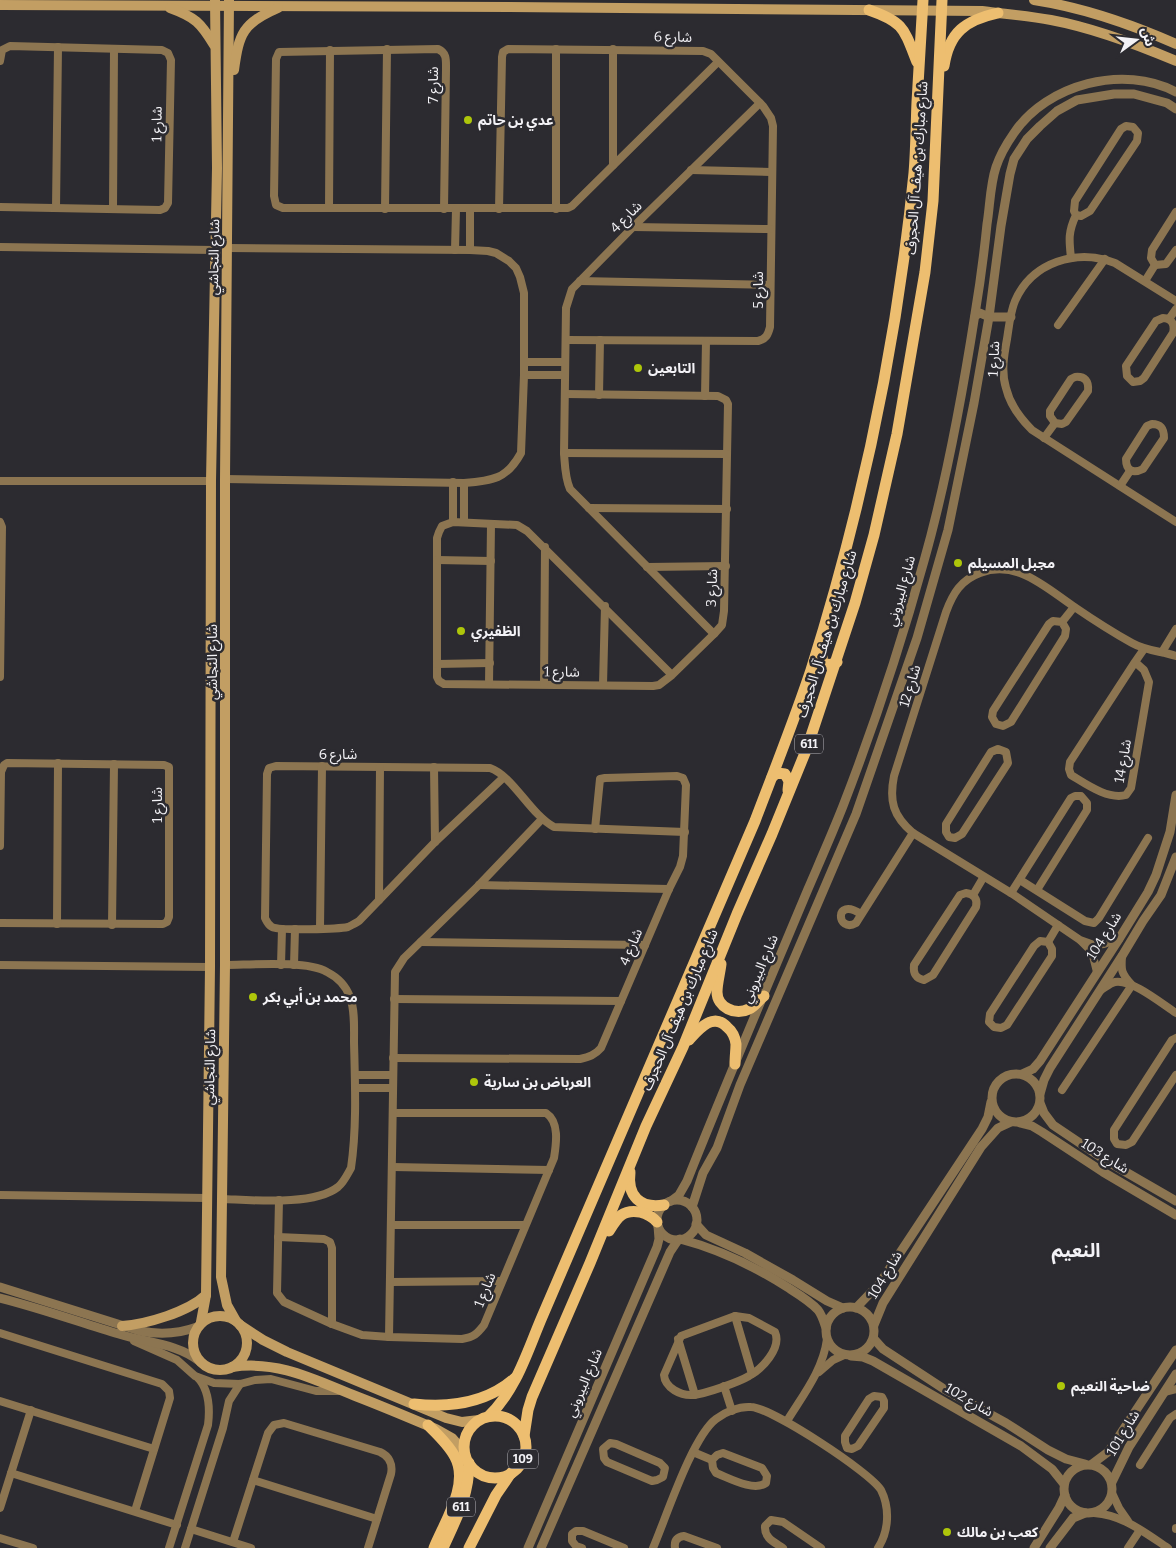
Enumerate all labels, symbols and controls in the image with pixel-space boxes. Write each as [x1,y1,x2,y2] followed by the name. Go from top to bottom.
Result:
[1111,15,1161,65] north arrow
[1137,25,1159,48] text: ش
[654,28,692,48] street label: شارع 6
[425,66,444,104] street label: شارع 7
[902,81,934,256] street label: شارع مبارك بن هيف آل الحجرف
[148,106,168,142] street label: شارع 1
[478,112,554,131] place label: عدي بن حاتم
[462,114,474,126] marker: عدي بن حاتم
[606,197,647,238] street label: شارع 4
[205,219,225,295] street label: شارع النجاشي
[750,271,769,309] street label: شارع 5
[985,341,1005,377] street label: شارع 1
[648,360,695,377] place label: التابعين
[632,362,644,374] marker: التابعين
[793,548,862,720] street label: شارع مبارك بن هيف آل الحجرف
[883,554,921,629] street label: شارع البيروني
[968,555,1055,574] place label: مجبل المسيلم
[952,557,964,569] marker: مجبل المسيلم
[703,569,723,607] street label: شارع 3
[471,623,521,642] place label: الظفيري
[204,624,223,700] street label: شارع النجاشي
[455,625,467,637] marker: الظفيري
[544,663,580,683] street label: شارع 1
[896,663,926,710] street label: شارع 12
[795,734,823,754] road number: 611
[1111,738,1137,784] street label: شارع 14
[319,746,357,765] street label: شارع 6
[149,787,168,823] street label: شارع 1
[1083,909,1127,964] street label: شارع 104
[616,926,648,969] street label: شارع 4
[638,927,724,1094] street label: شارع مبارك بن هيف آل الحجرف
[738,932,784,1007] street label: شارع البيروني
[262,987,358,1008] place label: محمد بن أبي بكر
[247,991,259,1003] marker: محمد بن أبي بكر
[201,1029,221,1105] street label: شارع النجاشي
[484,1074,591,1091] place label: العرباض بن سارية
[468,1076,480,1088] marker: العرباض بن سارية
[1077,1135,1132,1179] street label: شارع 103
[1052,1239,1100,1265] district label: النعيم
[864,1248,908,1303] street label: شارع 104
[470,1270,501,1311] street label: شارع 1
[562,1346,608,1421] street label: شارع البيروني
[1071,1378,1150,1397] place label: ضاحية النعيم
[941,1380,996,1422] street label: شارع 102
[1055,1380,1067,1392] marker: ضاحية النعيم
[1103,1407,1145,1460] street label: شارع 101
[508,1450,538,1468] road number: 109
[447,1498,475,1516] road number: 611
[957,1524,1039,1541] place label: كعب بن مالك
[941,1526,953,1538] marker: كعب بن مالك

